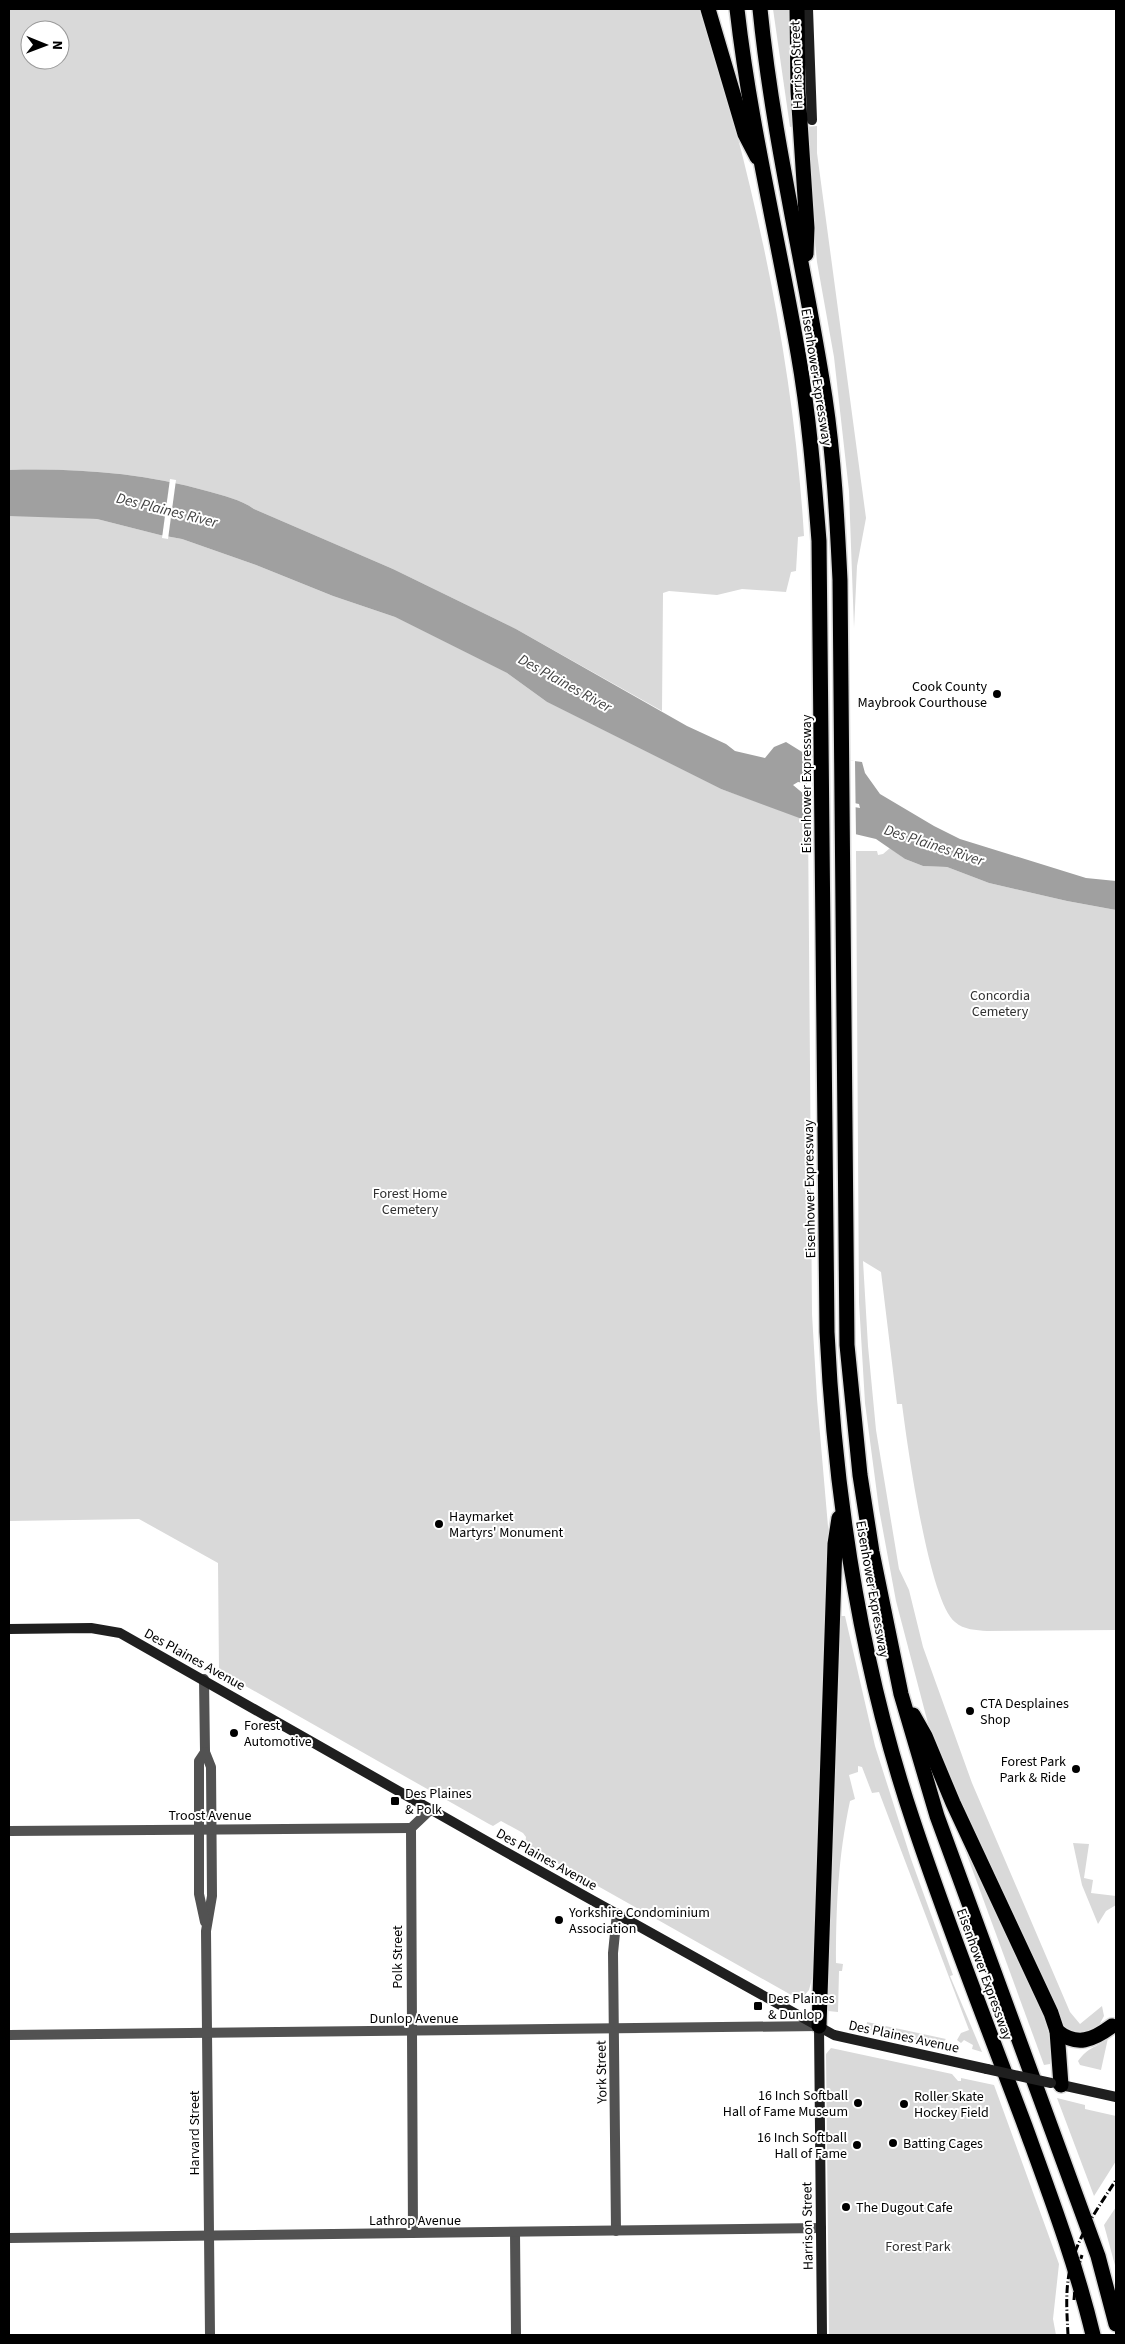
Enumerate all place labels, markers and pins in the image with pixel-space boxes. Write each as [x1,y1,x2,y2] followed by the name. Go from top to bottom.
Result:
[857,677,987,713] place label: Cook County Maybrook Courthouse
[991,688,1003,700] marker: Cook County Maybrook Courthouse
[449,1507,564,1543] place label: Haymarket Martyrs' Monument
[433,1518,445,1530] marker: Haymarket Martyrs' Monument
[980,1694,1069,1730] place label: CTA Desplaines Shop
[964,1705,976,1717] marker: CTA Desplaines Shop
[244,1716,312,1752] place label: Forest Automotive
[228,1727,240,1739] marker: Forest Automotive
[1000,1752,1066,1788] place label: Forest Park Park & Ride
[1070,1763,1082,1775] marker: Forest Park Park & Ride
[405,1784,472,1820] place label: Des Plaines & Polk
[389,1795,401,1807] marker: Des Plaines & Polk
[568,1903,710,1939] place label: Yorkshire Condominium Association
[553,1914,565,1926] marker: Yorkshire Condominium Association
[768,1989,835,2025] place label: Des Plaines & Dunlop
[752,2000,764,2012] marker: Des Plaines & Dunlop
[723,2086,848,2122] place label: 16 Inch Softball Hall of Fame Museum
[914,2087,989,2123] place label: Roller Skate Hockey Field
[852,2097,864,2109] marker: 16 Inch Softball Hall of Fame Museum
[898,2098,910,2110] marker: Roller Skate Hockey Field
[757,2128,847,2164] place label: 16 Inch Softball Hall of Fame
[903,2134,983,2154] place label: Batting Cages
[887,2137,899,2149] marker: Batting Cages
[851,2139,863,2151] marker: 16 Inch Softball Hall of Fame
[856,2198,953,2218] place label: The Dugout Cafe
[840,2201,852,2213] marker: The Dugout Cafe

